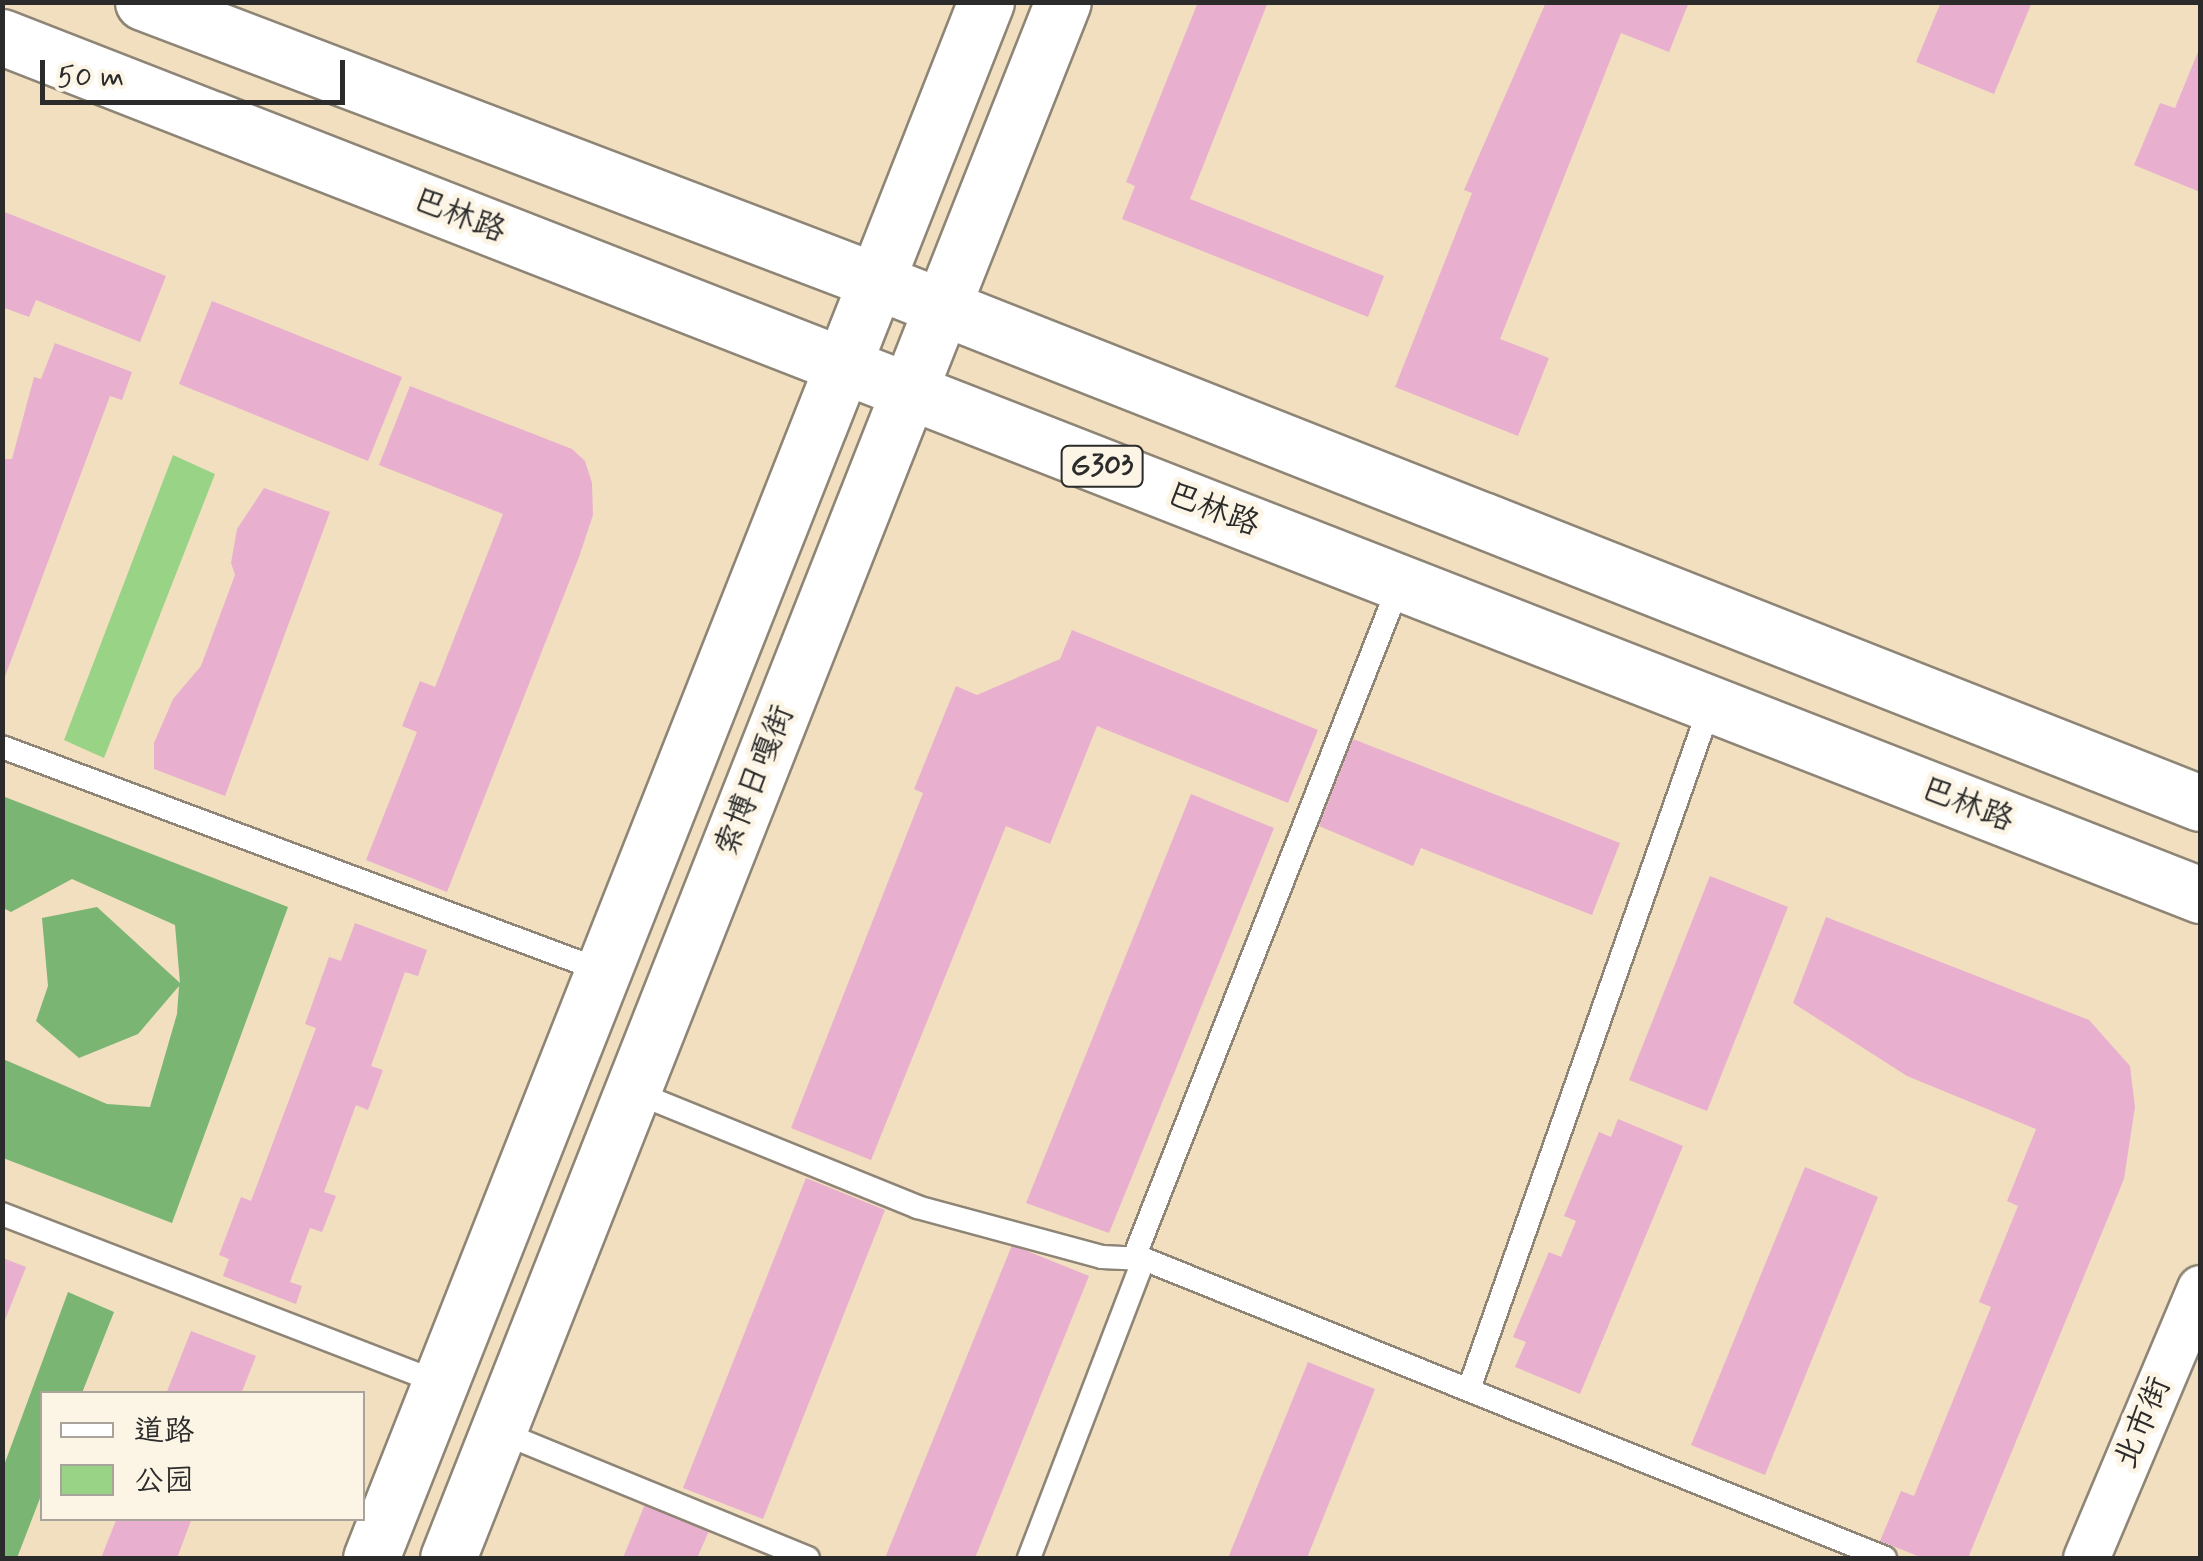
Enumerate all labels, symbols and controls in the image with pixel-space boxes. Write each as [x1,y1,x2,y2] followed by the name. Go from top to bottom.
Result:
[45,40,350,102] scale bar
[57,58,124,97] text: 50 m
[407,181,511,251] street label: 巴林路
[1060,441,1144,491] road number: G303
[1161,475,1265,545] street label: 巴林路
[707,700,803,862] street label: 索博日嘎街
[1915,770,2019,840] street label: 巴林路
[2107,1371,2179,1475] street label: 北市街
[40,1391,365,1521] legend
[134,1412,194,1451] text: 道路
[134,1462,194,1501] text: 公园

